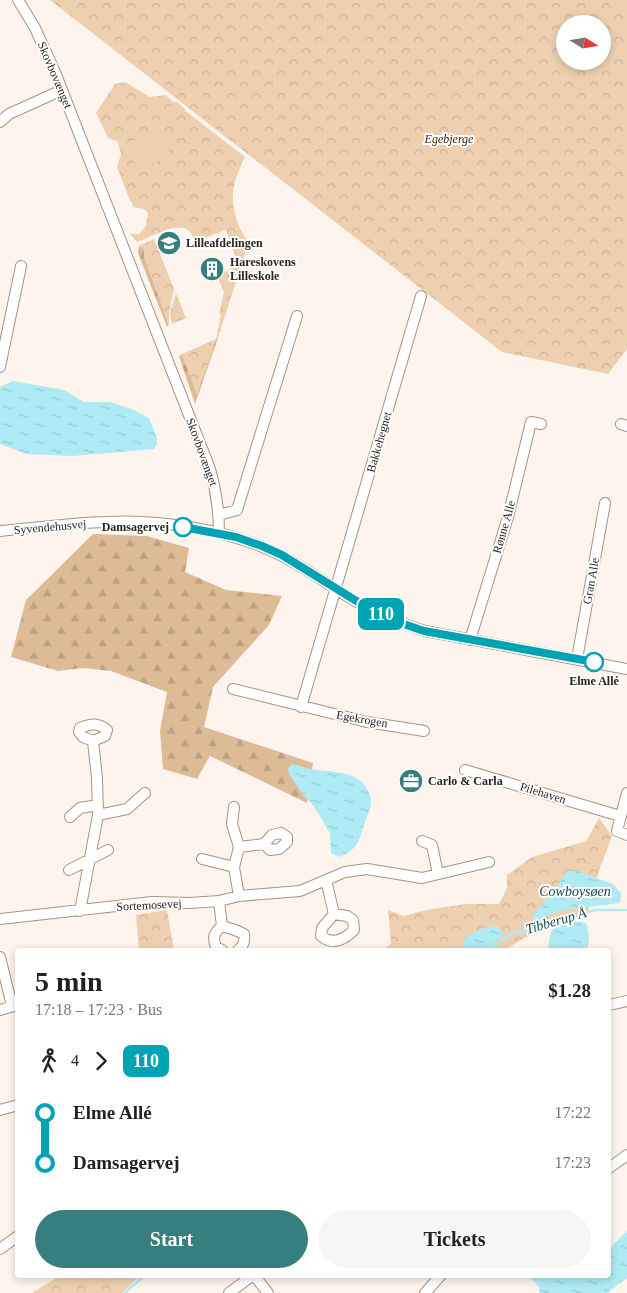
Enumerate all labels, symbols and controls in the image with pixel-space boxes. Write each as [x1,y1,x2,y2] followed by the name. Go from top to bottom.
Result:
[556,15,611,70] north arrow
[556,15,611,70] map controls
[35,39,76,111] street label: Skovbovænget
[424,132,474,146] park label: Egebjerge
[156,230,182,256] school or university icon: Lilleafdelingen
[186,236,263,250] place label: Lilleafdelingen
[230,255,296,283] place label: Hareskovens Lilleskole
[199,256,225,282] building icon: Hareskovens Lilleskole
[364,409,395,474] street label: Bakkehegnet
[183,416,221,489] street label: Skovbovænget
[490,499,518,555] street label: Rønne Alle
[13,517,87,537] street label: Syvendehusvej
[173,517,193,537] marker: Damsagervej
[102,520,169,534] place label: Damsagervej
[580,557,602,605] street label: Gran Alle
[352,598,410,630] line badge: 110
[368,604,394,624] text: 110
[584,652,604,672] marker: Elme Allé
[569,674,619,688] place label: Elme Allé
[335,708,389,730] street label: Egekrogen
[398,768,424,794] office icon: Carlo & Carla
[428,774,503,788] place label: Carlo & Carla
[518,779,568,807] street label: Pilehaven
[539,884,611,899] water label: Cowboysøen
[116,896,182,914] street label: Sortemosevej
[524,905,589,937] water label: Tibberup Å
[35,966,103,997] text: 5 min
[548,980,591,1001] text: $1.28
[35,1001,162,1018] text: 17:18 – 17:23 · Bus
[35,1047,63,1075] icon: walk
[87,1047,115,1075] icon: forward
[133,1051,159,1071] text: 110
[71,1052,79,1069] text: 4
[73,1102,152,1123] text: Elme Allé
[555,1104,591,1121] text: 17:22
[73,1152,180,1173] text: Damsagervej
[555,1154,591,1171] text: 17:23
[35,1210,308,1268] button: Start
[318,1210,591,1268] button: Tickets

